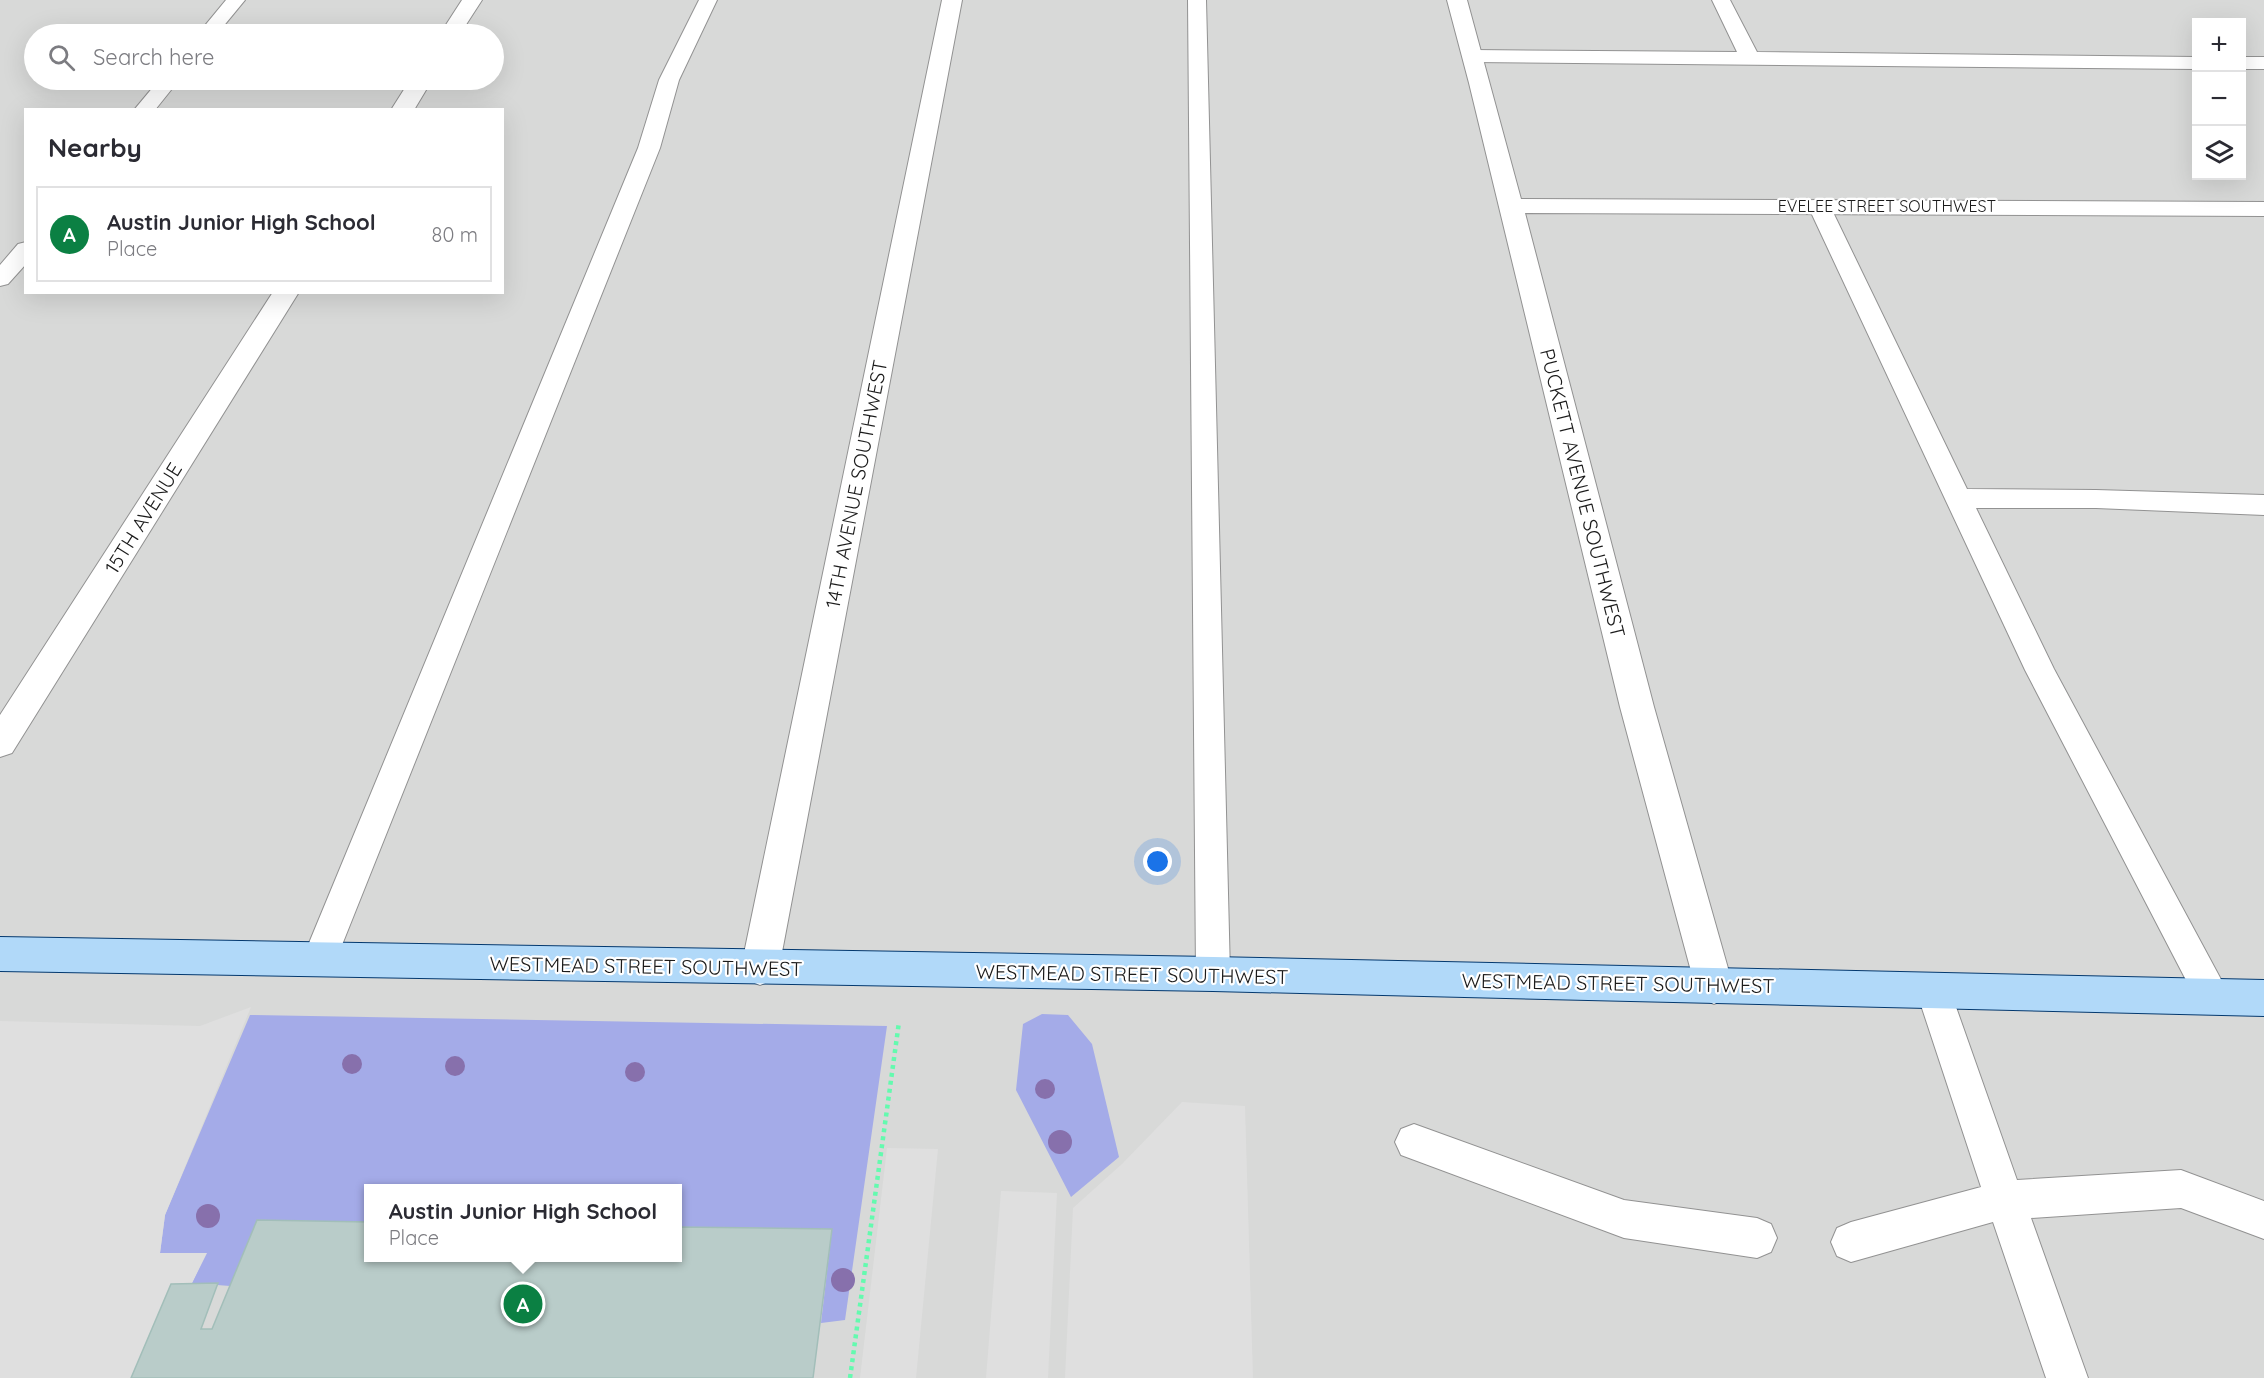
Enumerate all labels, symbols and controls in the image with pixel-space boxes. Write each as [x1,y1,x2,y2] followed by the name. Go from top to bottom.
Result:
[2192,18,2246,180] map controls
[2192,18,2246,72] button: +
[24,24,504,90] search box
[45,41,78,74] icon: search
[93,43,214,71] text: Search here
[2192,72,2246,126] button: −
[2192,126,2246,180] button: layers
[48,131,142,164] text: Nearby
[1778,196,1997,216] street label: EVELEE STREET SOUTHWEST
[107,208,376,236] text: Austin Junior High School
[63,222,76,247] text: A
[432,222,478,247] text: 80 m
[107,236,157,261] text: Place
[1535,346,1631,640] street label: PUCKETT AVENUE SOUTHWEST
[820,358,892,610] street label: 14TH AVENUE SOUTHWEST
[99,458,187,578] street label: 15TH AVENUE
[1143,847,1172,876] your location
[489,951,803,981] street label: WESTMEAD STREET SOUTHWEST
[975,959,1289,989] street label: WESTMEAD STREET SOUTHWEST
[1461,968,1775,998] street label: WESTMEAD STREET SOUTHWEST
[364,1184,682,1262] popup
[389,1197,657,1225] text: Austin Junior High School
[389,1225,439,1250] text: Place
[504,1282,542,1326] pin: A

